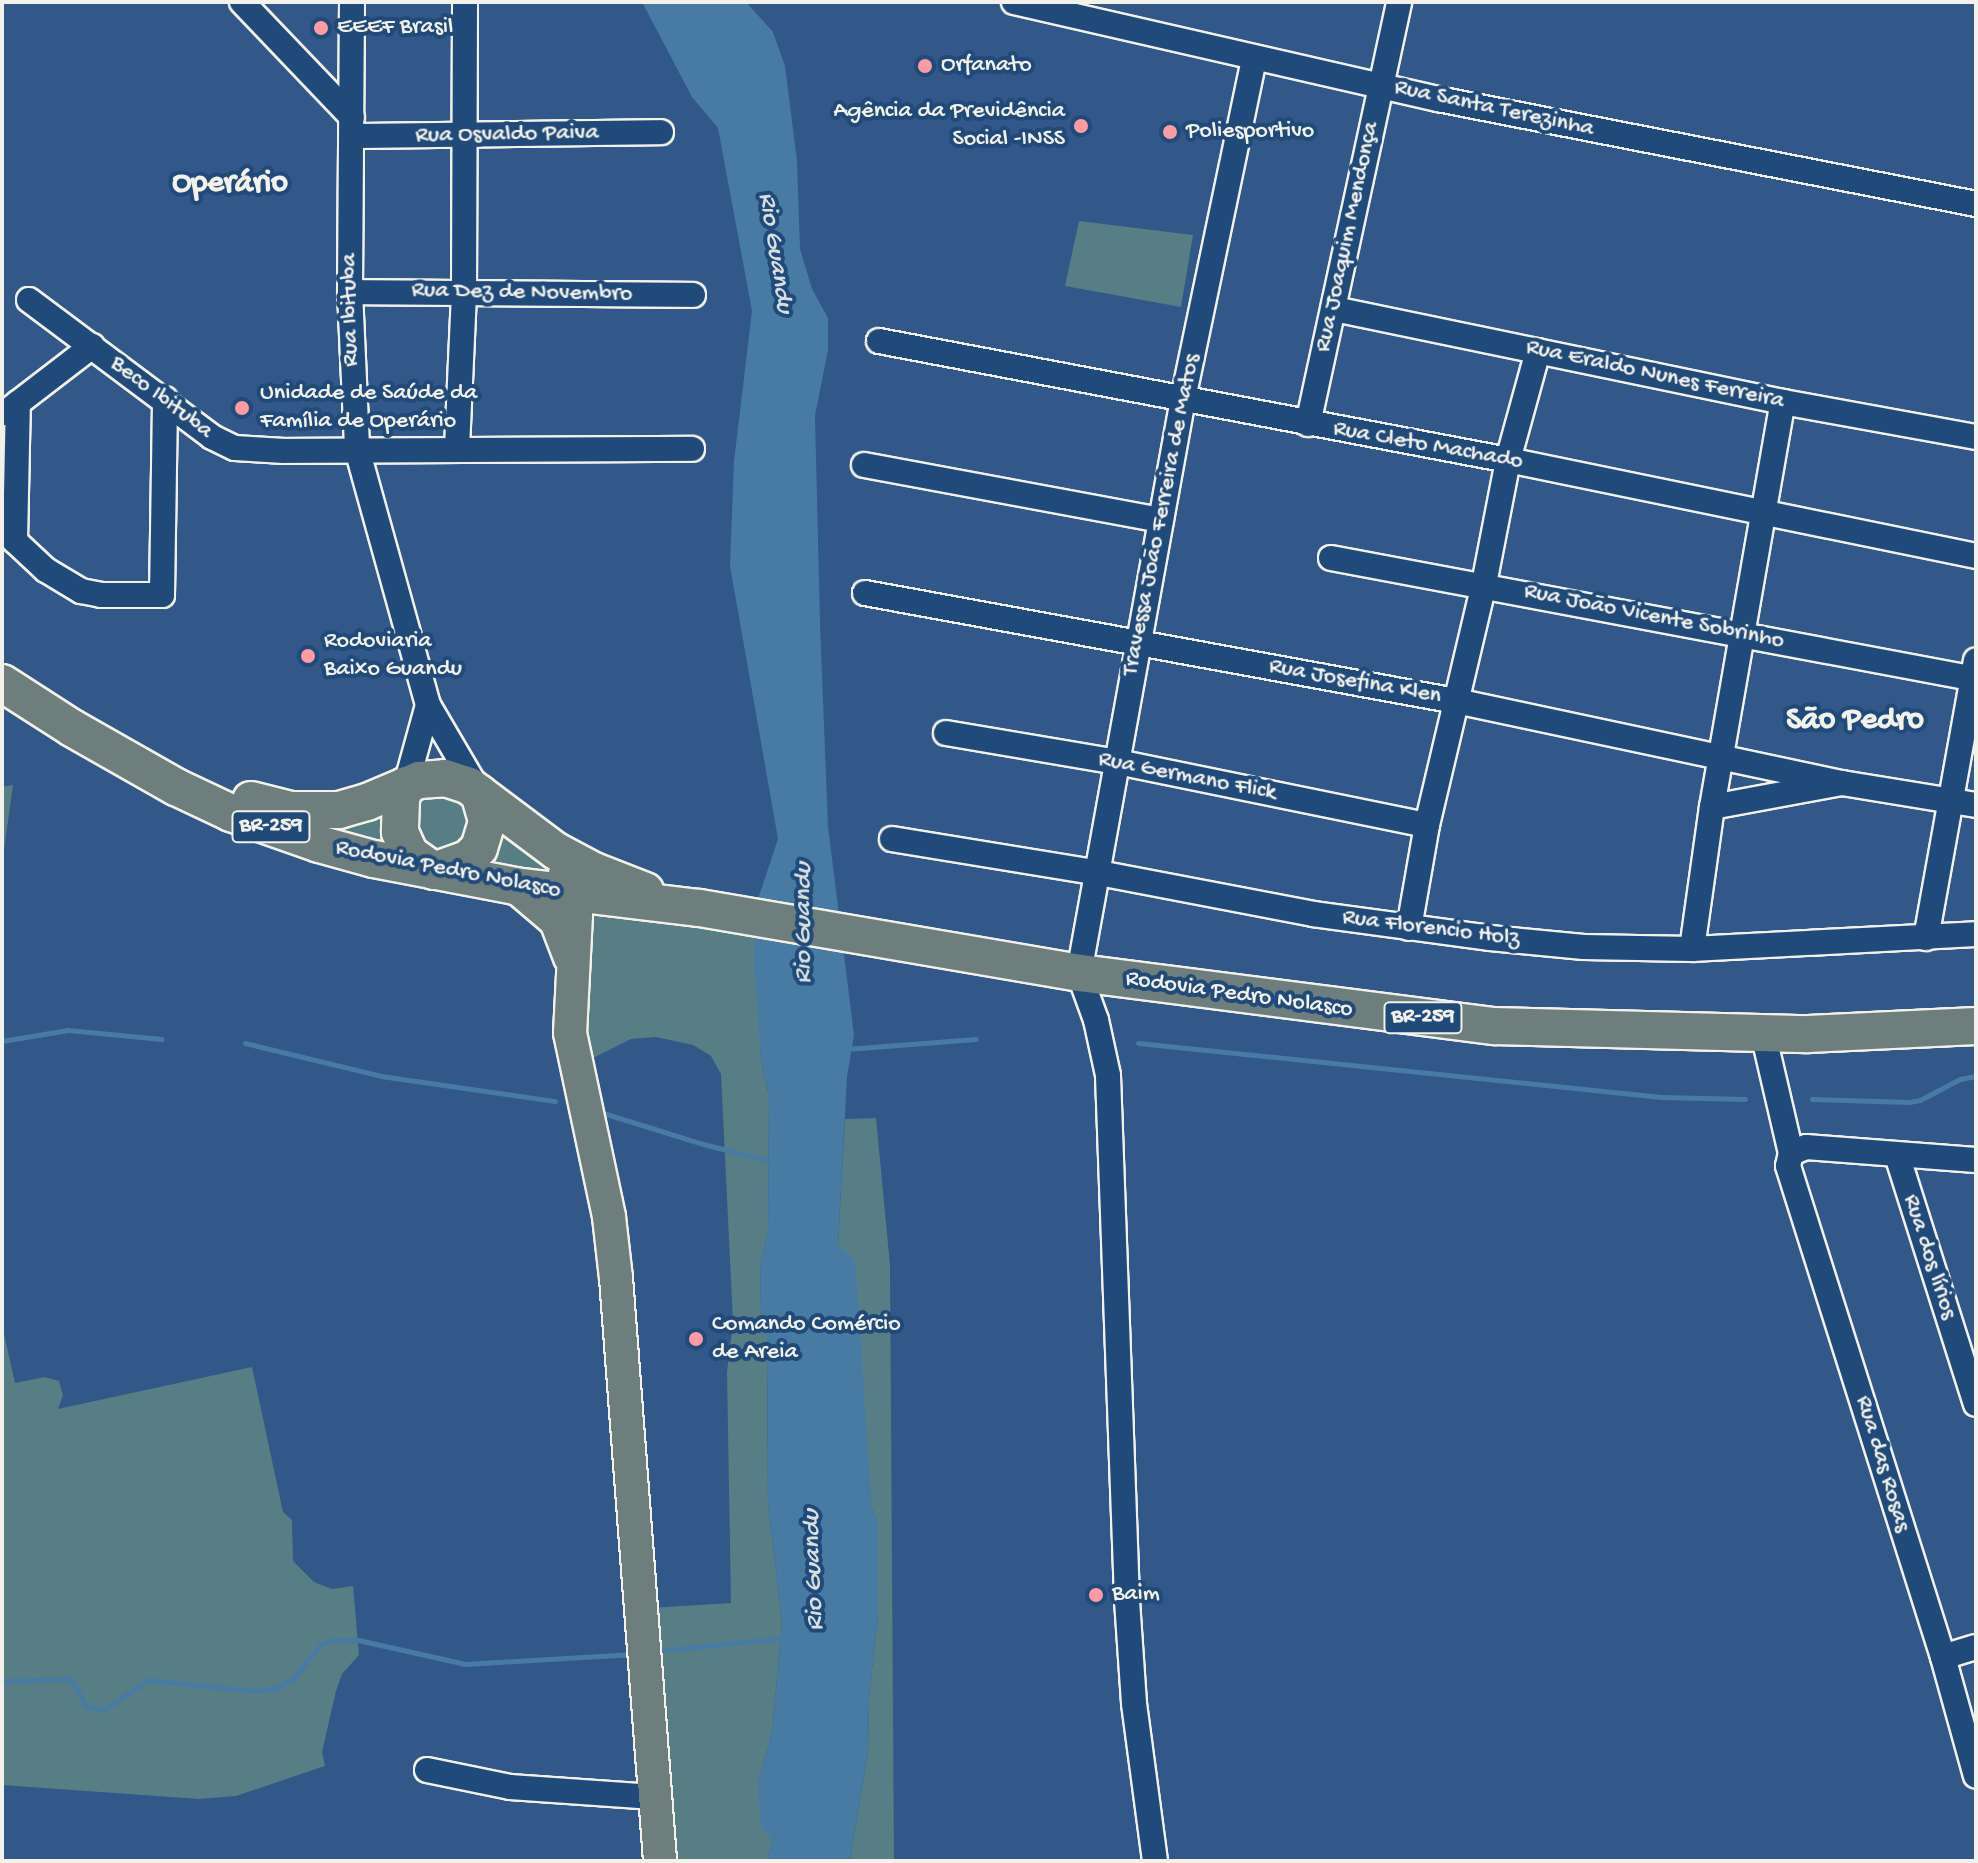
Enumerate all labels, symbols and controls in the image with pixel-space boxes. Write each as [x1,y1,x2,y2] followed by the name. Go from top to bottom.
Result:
[337,14,453,42] place label: EEEF Brasil
[312,19,330,37] marker: EEEF Brasil
[941,52,1032,80] place label: Orfanato
[916,57,934,75] marker: Orfanato
[1392,74,1596,144] street label: Rua Santa Terezinha
[834,98,1065,154] place label: Agência da Previdência Social -INSS
[1072,117,1090,135] marker: Agência da Previdência Social -INSS
[1186,118,1314,146] place label: Poliesportivo
[415,119,599,151] street label: Rua Osvaldo Paiva
[1310,119,1386,355] street label: Rua Joaquim Mendonça
[1161,123,1179,141] marker: Poliesportivo
[172,165,288,203] district label: Operário
[749,190,799,316] water label: Rio Guandu
[336,253,366,367] street label: Rua Ibituba
[411,277,633,309] street label: Rua Dez de Novembro
[1523,334,1787,416] street label: Rua Eraldo Nunes Ferreira
[104,350,218,446] street label: Beco Ibituba
[1117,352,1207,678] street label: Travessa João Ferreira de Matos
[260,380,477,436] place label: Unidade de Saúde da Família de Operário
[231,397,253,419] marker: Unidade de Saúde da Família de Operário
[1331,415,1525,477] street label: Rua Cleto Machado
[1521,578,1787,656] street label: Rua João Vicente Sobrinho
[324,628,462,684] place label: Rodoviaria Baixo Guandu
[299,647,317,665] marker: Rodoviaria Baixo Guandu
[1267,653,1443,711] street label: Rua Josefina Klen
[1786,702,1924,740] district label: São Pedro
[1096,746,1278,808] street label: Rua Germano Flick
[231,809,311,845] road number: BR-259
[333,834,563,906] street label: Rodovia Pedro Nolasco
[789,862,821,984] water label: Rio Guandu
[1341,904,1521,954] street label: Rua Florencio Holz
[1124,965,1354,1025] street label: Rodovia Pedro Nolasco
[1383,1000,1463,1036] road number: BR-259
[1895,1191,1963,1323] street label: Rua dos lírios
[712,1311,901,1367] place label: Comando Comércio de Areia
[687,1330,705,1348] marker: Comando Comércio de Areia
[1848,1392,1916,1536] street label: Rua das Rosas
[797,1509,833,1631] water label: Rio Guandu
[1112,1581,1160,1609] place label: Baim
[1087,1586,1105,1604] marker: Baim

